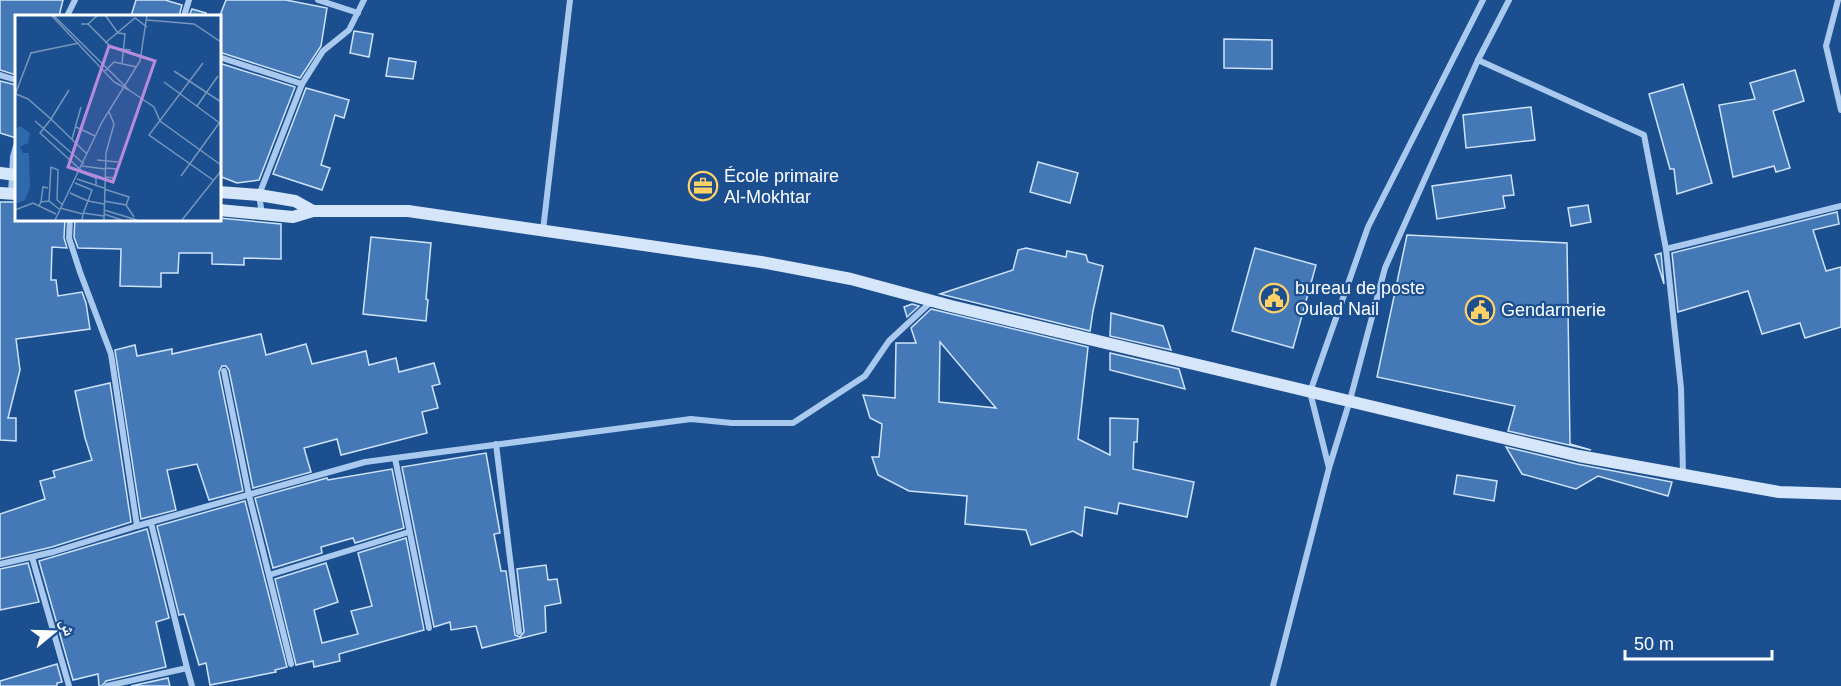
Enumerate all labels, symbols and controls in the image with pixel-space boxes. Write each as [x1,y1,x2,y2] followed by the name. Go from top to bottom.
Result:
[15,15,220,220] inset map
[724,166,839,207] place label: École primaire Al-Mokhtar
[687,170,719,202] office icon: École primaire Al-Mokhtar
[1295,278,1425,319] place label: bureau de poste Oulad Nail
[1258,282,1290,314] public building icon: bureau de poste Oulad Nail
[1464,294,1496,326] public building icon: Gendarmerie
[1501,300,1606,320] place label: Gendarmerie
[24,602,84,662] north arrow
[56,616,79,638] text: ش
[1625,623,1772,661] scale bar
[1634,634,1674,654] text: 50 m

